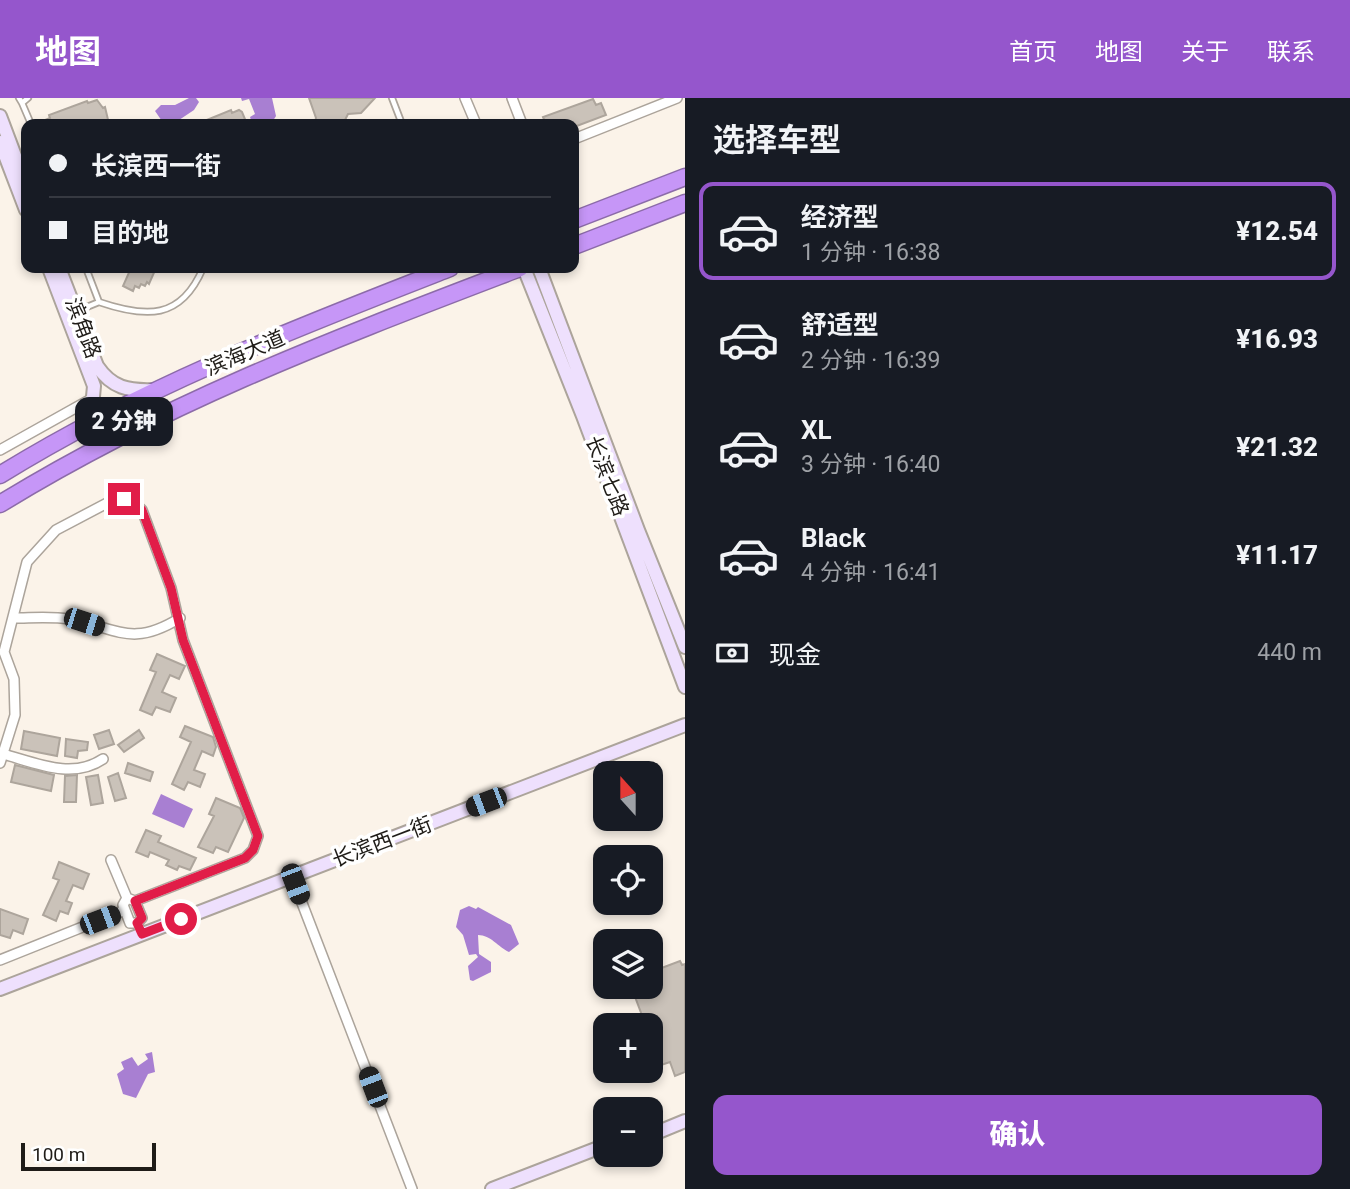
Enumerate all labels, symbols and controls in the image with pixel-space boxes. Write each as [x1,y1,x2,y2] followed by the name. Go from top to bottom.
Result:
[35,32,101,71] text: 地图
[1009,38,1057,66] text: 首页
[1095,38,1143,66] text: 地图
[1181,38,1229,66] text: 关于
[1267,38,1315,66] text: 联系
[713,121,841,159] text: 选择车型
[91,151,221,181] text: 长滨西一街
[717,200,780,263] icon: car
[801,202,879,232] text: 经济型
[1236,216,1318,246] text: ¥12.54
[91,218,169,248] text: 目的地
[801,239,940,266] text: 1 分钟 · 16:38
[61,294,105,362] street label: 滨角路
[717,308,780,371] icon: car
[801,310,879,340] text: 舒适型
[1236,324,1318,354] text: ¥16.93
[202,326,288,380] street label: 滨海大道
[801,347,940,374] text: 2 分钟 · 16:39
[75,398,173,446] callout: 2 分钟
[92,408,157,435] text: 2 分钟
[801,415,832,445] text: XL
[717,416,780,479] icon: car
[581,432,633,520] street label: 长滨七路
[1236,432,1318,462] text: ¥21.32
[801,451,940,478] text: 3 分钟 · 16:40
[108,483,140,515] route end
[801,523,866,553] text: Black
[717,524,780,587] icon: car
[1236,540,1318,570] text: ¥11.17
[801,559,940,586] text: 4 分钟 · 16:41
[61,606,108,638] car
[713,634,751,672] icon: cash
[1257,639,1322,666] text: 440 m
[769,640,821,670] text: 现金
[593,761,663,831] north arrow
[593,761,663,1167] map controls
[463,785,510,819] car
[329,812,435,872] street label: 长滨西一街
[593,845,663,915] button: locate
[278,861,313,907] car
[77,903,124,937] car
[165,903,197,935] route start
[593,929,663,999] button: layers
[593,1013,663,1083] button: +
[356,1064,391,1110] car
[713,1095,1322,1175] button: 确认
[593,1097,663,1167] button: −
[21,1140,156,1172] scale bar
[32,1143,85,1166] text: 100 m

